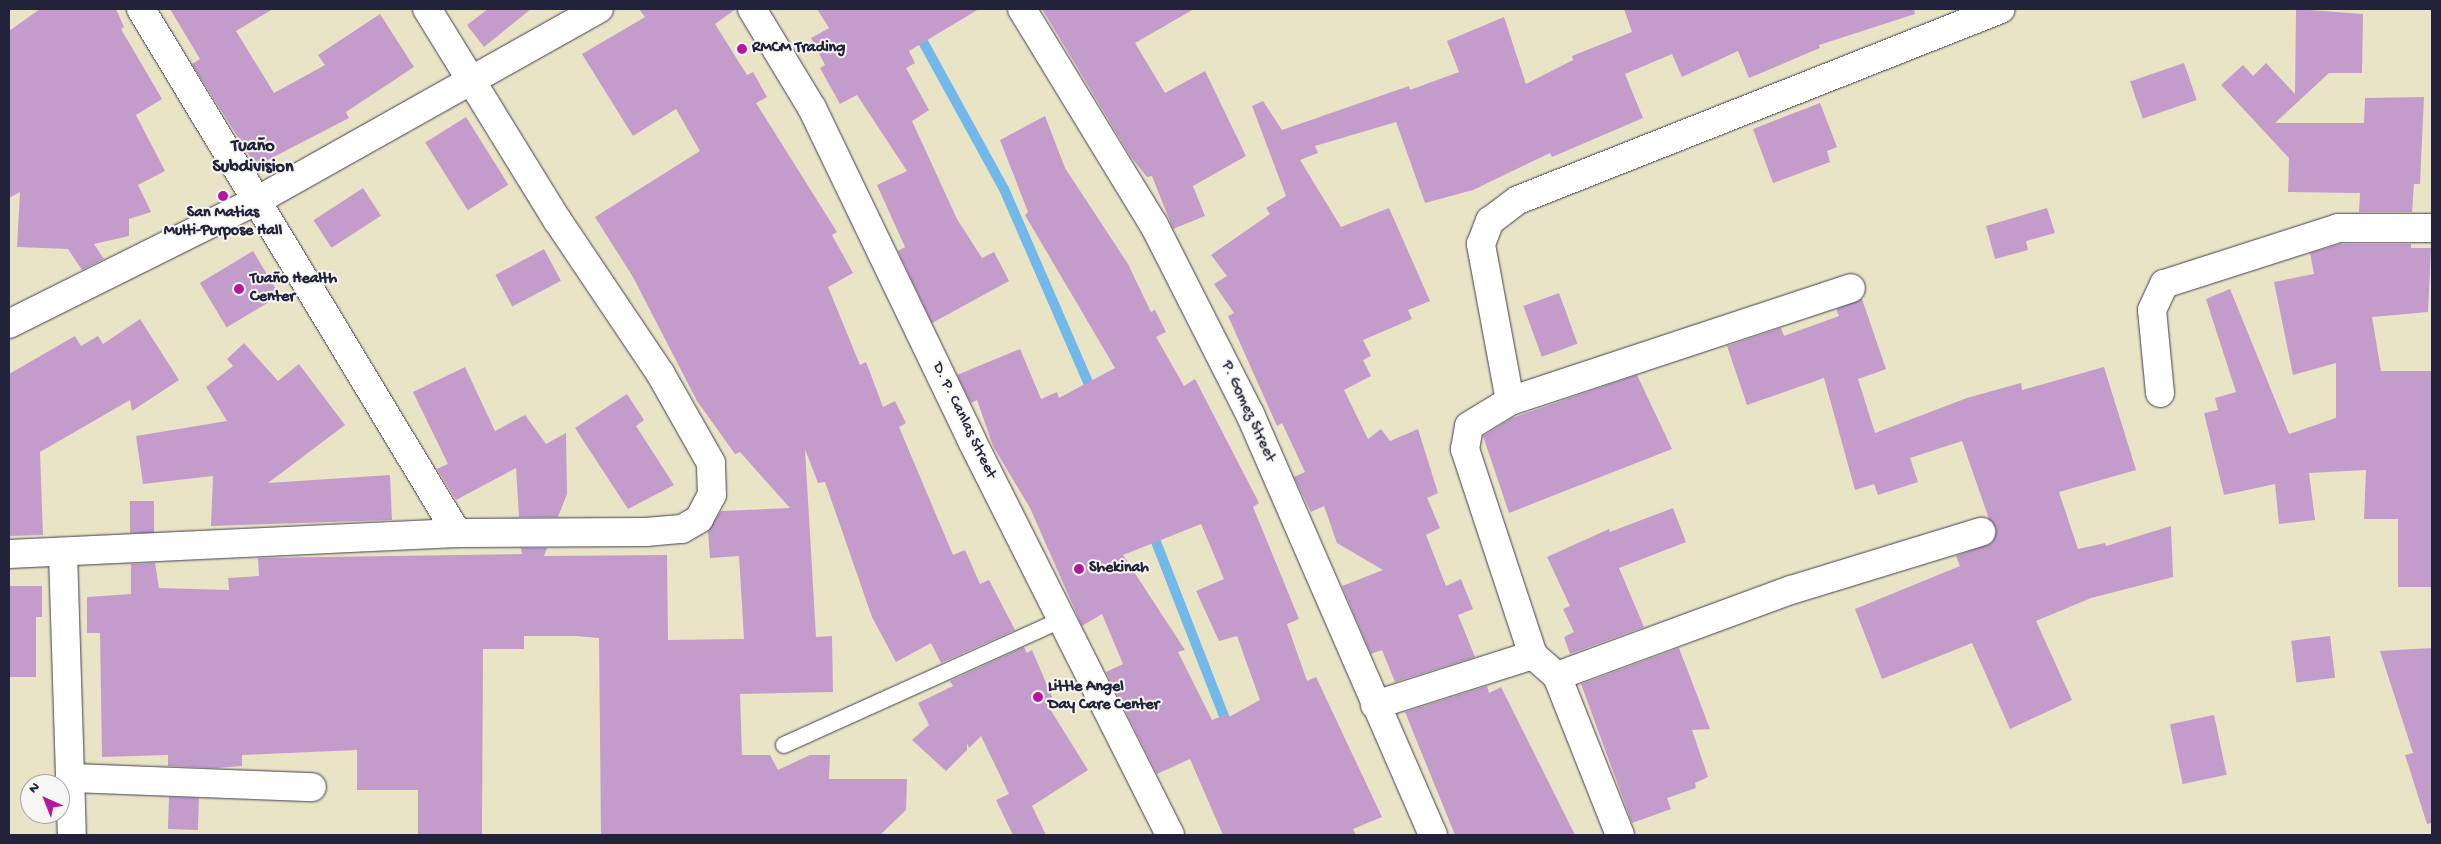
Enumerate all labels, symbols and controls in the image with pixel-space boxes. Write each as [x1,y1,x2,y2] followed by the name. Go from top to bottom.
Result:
[752,39,845,59] place label: RMCM Trading
[736,43,748,55] marker: RMCM Trading
[212,137,294,180] district label: Tuaño Subdivision
[217,190,229,202] marker: San Matias Multi-Purpose Hall
[164,204,282,242] place label: San Matias Multi-Purpose Hall
[250,270,337,308] place label: Tuaño Health Center
[232,282,246,296] marker: Tuaño Health Center
[1215,358,1279,466] street label: P. Gomez Street
[927,360,999,482] street label: D. P. Canlas Street
[1089,559,1149,579] place label: Shekinah
[1073,563,1085,575] marker: Shekinah
[1048,678,1159,716] place label: Little Angel Day Care Center
[1032,691,1044,703] marker: Little Angel Day Care Center
[20,774,70,824] north arrow
[26,779,44,798] text: N

